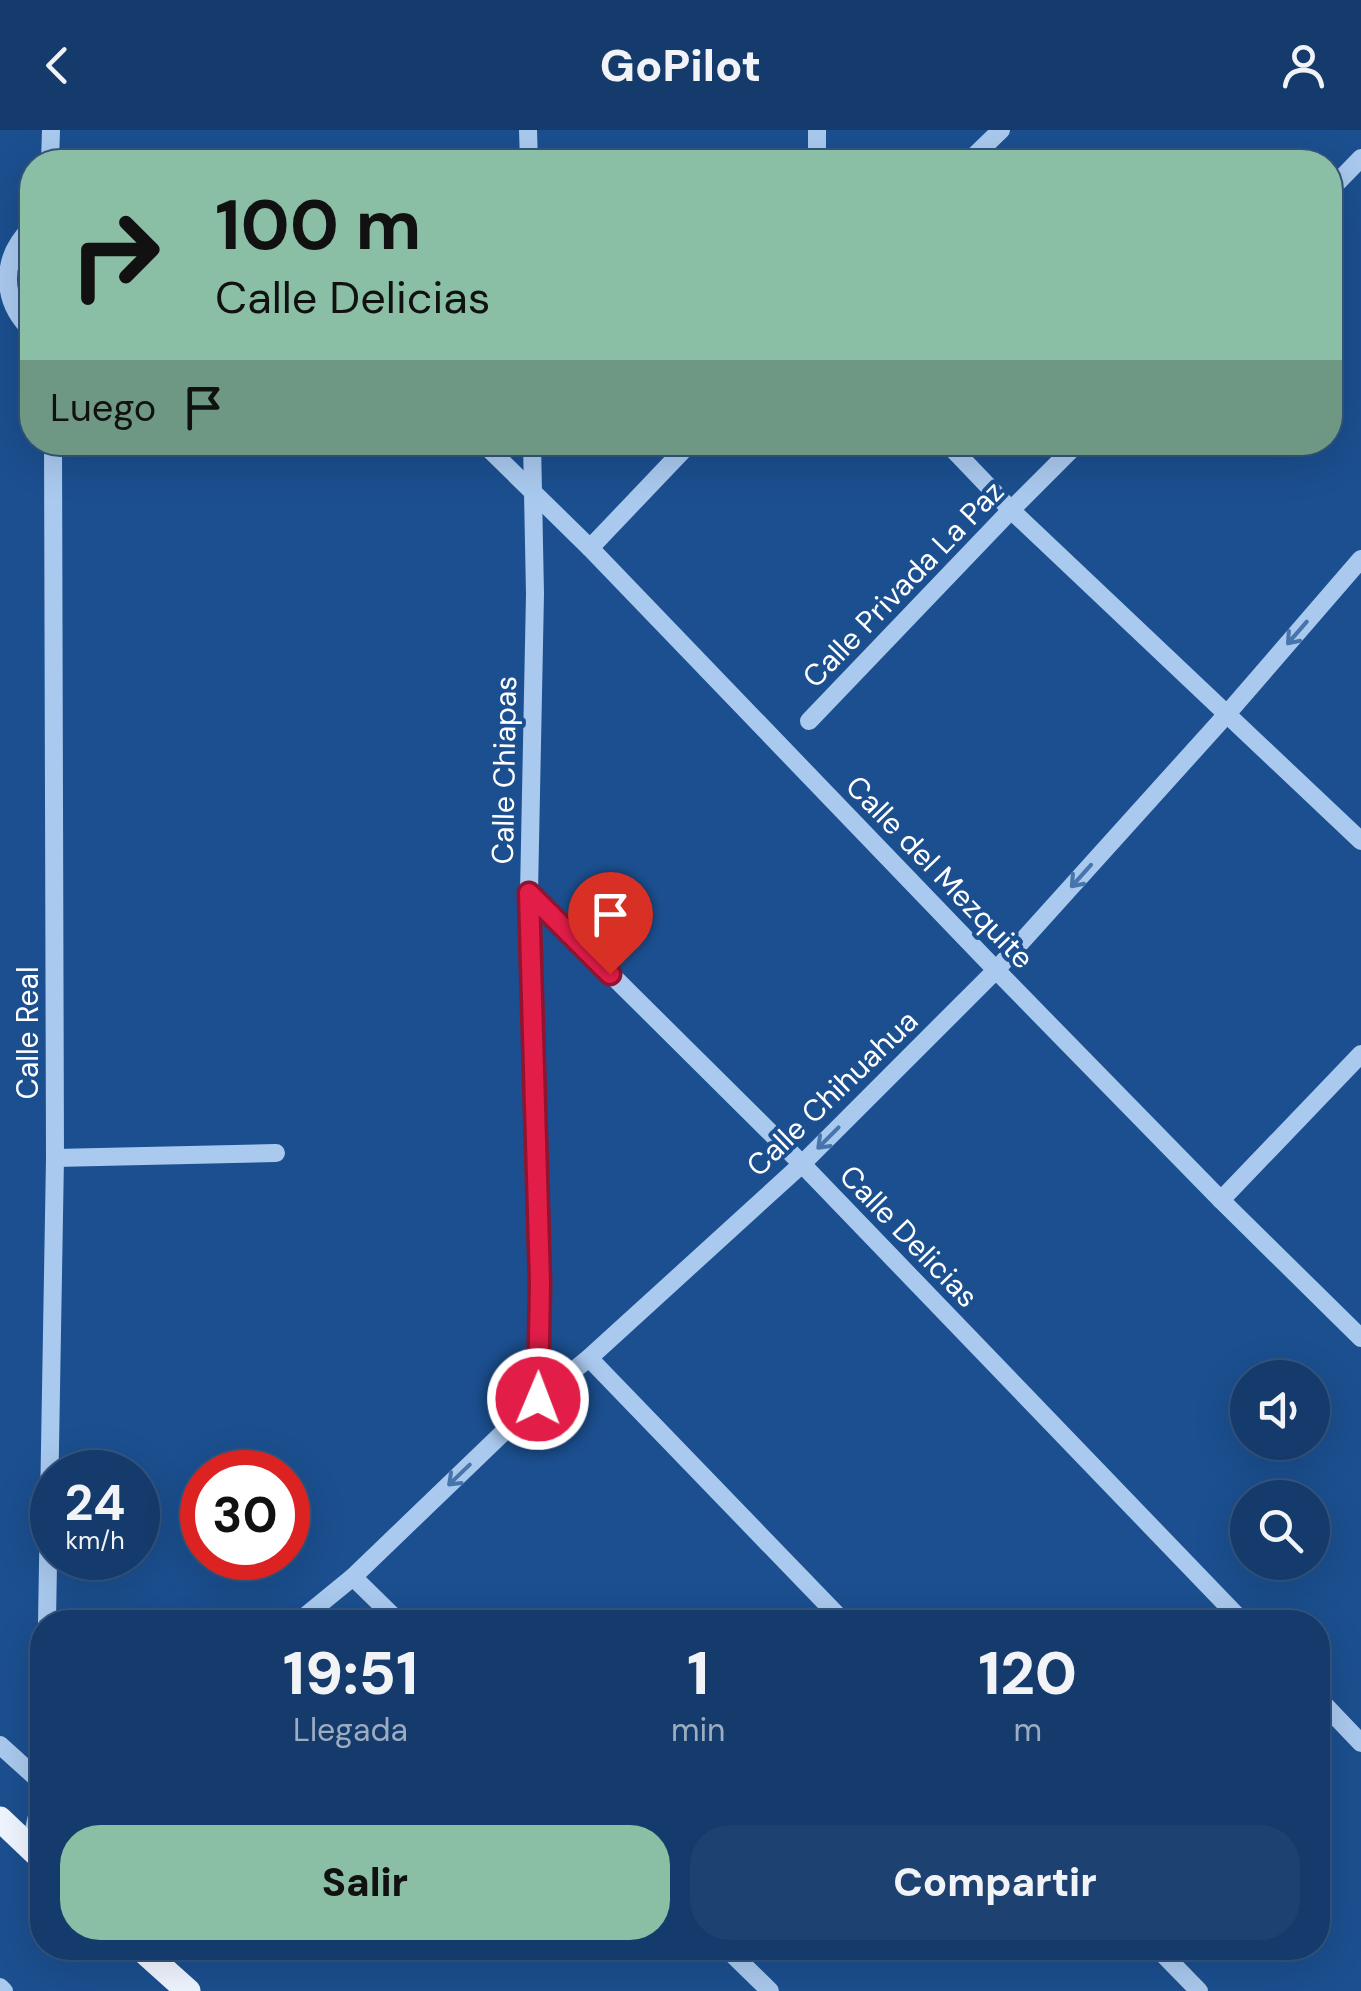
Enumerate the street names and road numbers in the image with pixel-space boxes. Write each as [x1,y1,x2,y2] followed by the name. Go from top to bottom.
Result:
[794,472,1012,696] street label: Calle Privada La Paz
[483,675,525,865] street label: Calle Chiapas
[838,767,1042,977] street label: Calle del Mezquite
[8,966,47,1100] street label: Calle Real
[738,1001,926,1185] street label: Calle Chihuahua
[831,1156,987,1316] street label: Calle Delicias

